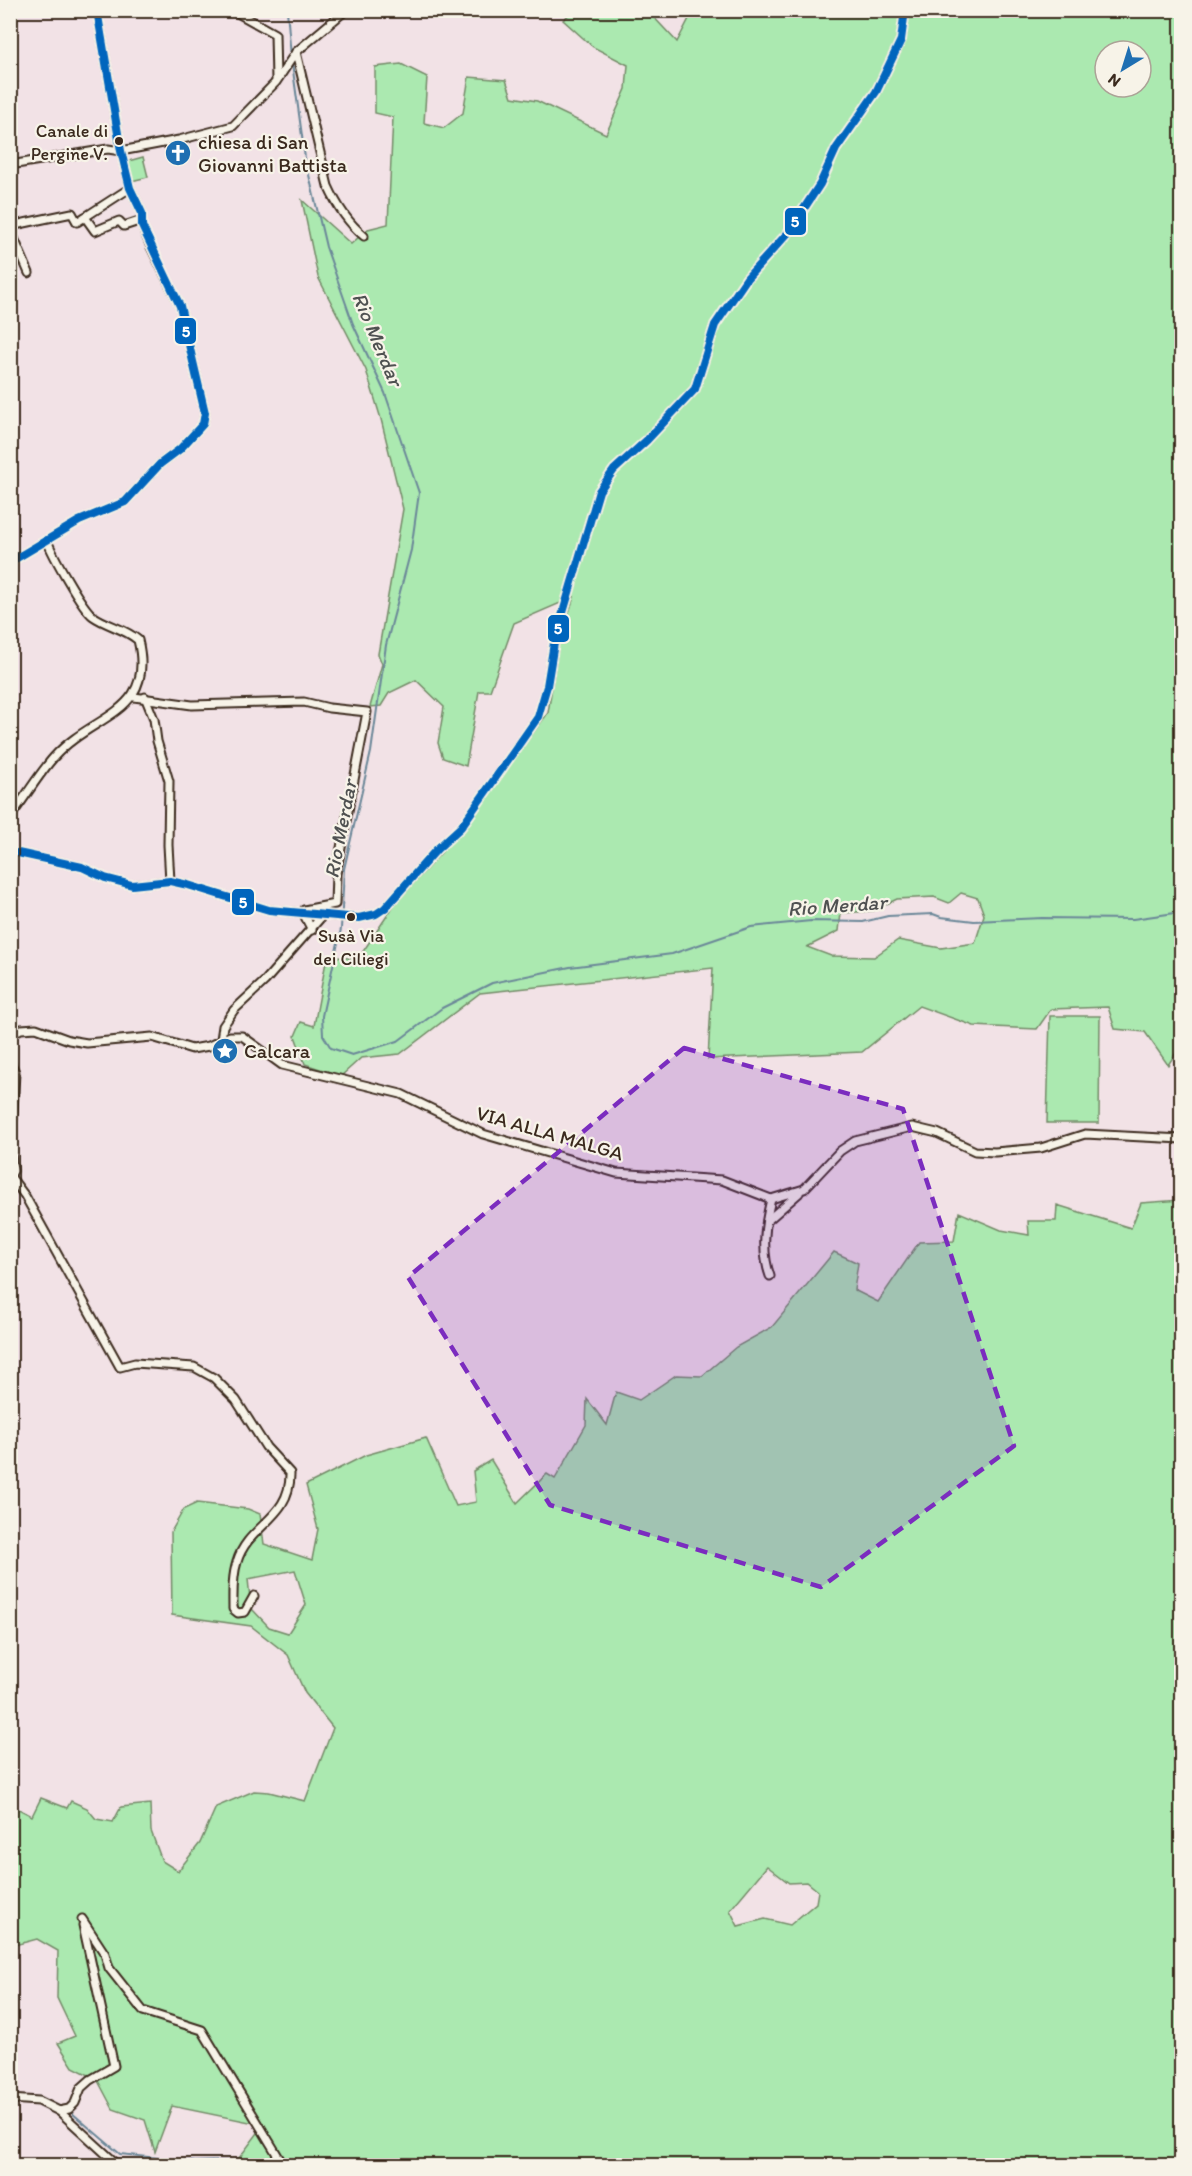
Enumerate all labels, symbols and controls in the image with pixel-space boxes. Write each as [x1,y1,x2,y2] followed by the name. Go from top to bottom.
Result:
[1093,39,1153,99] north arrow
[1104,70,1124,91] text: N
[31,120,108,165] place label: Canale di Pergine V.
[198,130,348,177] place label: chiesa di San Giovanni Battista
[113,135,125,147] marker: Canale di Pergine V.
[163,138,193,168] church icon: chiesa di San Giovanni Battista
[784,207,807,236] line badge: 5
[791,212,800,231] text: 5
[347,288,410,392] water label: Rio Merdar
[174,317,197,345] line badge: 5
[182,322,191,341] text: 5
[547,614,570,643] line badge: 5
[554,619,563,638] text: 5
[318,775,362,880] water label: Rio Merdar
[231,888,255,916] line badge: 5
[787,889,890,921] water label: Rio Merdar
[239,893,248,912] text: 5
[345,911,357,923] marker: Susà Via dei Ciliegi
[313,925,389,970] place label: Susà Via dei Ciliegi
[210,1036,240,1066] place icon: Calcara
[244,1039,311,1063] place label: Calcara
[474,1101,627,1166] street label: VIA ALLA MALGA

